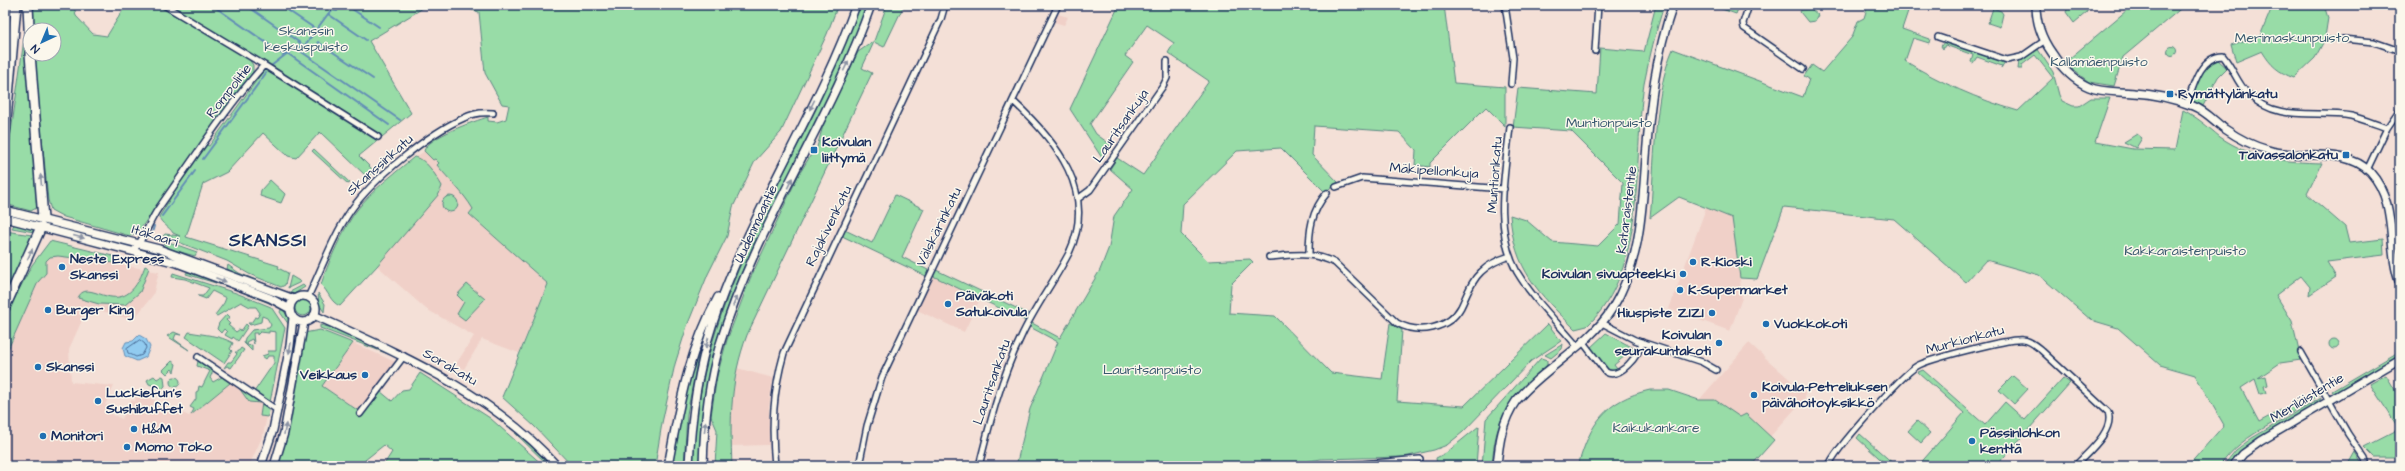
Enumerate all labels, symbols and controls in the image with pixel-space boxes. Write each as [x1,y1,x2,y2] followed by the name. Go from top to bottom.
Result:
[264,21,348,57] park label: Skanssin keskuspuisto
[22,22,62,62] north arrow
[2235,28,2349,48] park label: Merimaskunpuisto
[28,41,43,57] text: N
[2050,52,2148,72] park label: Kallamäenpuisto
[201,59,257,122] street label: Rompolitie
[843,60,849,72] one-way arrow
[2178,84,2278,104] place label: Rymättylänkatu
[1088,85,1154,167] street label: Lauritsankuja
[2165,89,2175,99] marker: Rymättylänkatu
[809,99,815,110] one-way arrow
[1566,113,1652,133] park label: Muntionpuisto
[342,130,418,200] street label: Skanssinkatu
[821,132,871,168] place label: Koivulan liittymä
[1482,136,1508,214] street label: Muntionkatu
[809,145,819,155] marker: Koivulan liittymä
[2238,145,2338,165] place label: Taivassalonkatu
[2341,150,2351,160] marker: Taivassalonkatu
[1389,158,1479,184] street label: Mäkipellonkuja
[1612,165,1642,255] street label: Kataraistentie
[38,174,44,186] one-way arrow
[786,177,793,189] one-way arrow
[729,181,783,266] street label: Uudenmaantie
[801,182,857,270] street label: Rajakivenkatu
[911,184,967,270] street label: Välskärinkatu
[129,219,181,253] street label: Itäkaari
[228,228,307,253] district label: SKANSSI
[73,234,85,240] one-way arrow
[2124,241,2246,261] park label: Kakkaraistenpuisto
[27,248,33,259] one-way arrow
[69,249,164,285] place label: Neste Express Skanssi
[1701,252,1752,272] place label: R-Kioski
[1688,257,1698,267] marker: R-Kioski
[57,262,67,272] marker: Neste Express Skanssi
[1542,264,1676,284] place label: Koivulan sivuapteekki
[1678,269,1688,279] marker: Koivulan sivuapteekki
[215,277,227,283] one-way arrow
[1688,280,1788,300] place label: K-Supermarket
[1675,285,1685,295] marker: K-Supermarket
[955,286,1028,322] place label: Päiväkoti Satukoivula
[733,295,739,307] one-way arrow
[943,299,953,309] marker: Päiväkoti Satukoivula
[56,300,135,321] place label: Burger King
[1617,303,1704,323] place label: Hiuspiste ZIZI
[43,305,53,315] marker: Burger King
[1707,308,1717,318] marker: Hiuspiste ZIZI
[1773,314,1848,334] place label: Vuokkokoti
[1761,319,1771,329] marker: Vuokkokoti
[1924,320,2006,360] street label: Murkionkatu
[1615,325,1712,361] place label: Koivulan seurakuntakoti
[704,337,710,349] one-way arrow
[968,337,1016,427] street label: Lauritsankatu
[1714,338,1724,348] marker: Koivulan seurakuntakoti
[287,342,293,354] one-way arrow
[419,343,481,391] street label: Sorakatu
[45,357,95,377] place label: Skanssi
[1103,360,1201,380] park label: Lauritsanpuisto
[33,362,43,372] marker: Skanssi
[299,365,357,385] place label: Veikkaus
[2266,368,2348,428] street label: Meriläistentie
[360,370,370,380] marker: Veikkaus
[1762,377,1888,413] place label: Koivula-Petreliuksen päivähoitoyksikkö
[105,383,183,419] place label: Luckiefun's Sushibuffet
[1749,390,1759,400] marker: Koivula-Petreliuksen päivähoitoyksikkö
[93,396,103,406] marker: Luckiefun's Sushibuffet
[1612,418,1700,438] park label: Kaikukankare
[142,419,172,439] place label: H&M
[701,421,708,433] one-way arrow
[282,423,288,435] one-way arrow
[1980,423,2060,459] place label: Pässinlohkon kenttä
[129,424,139,434] marker: H&M
[51,426,104,446] place label: Monitori
[38,431,48,441] marker: Monitori
[1967,436,1977,446] marker: Pässinlohkon kenttä
[135,437,212,457] place label: Momo Toko
[122,442,132,452] marker: Momo Toko

